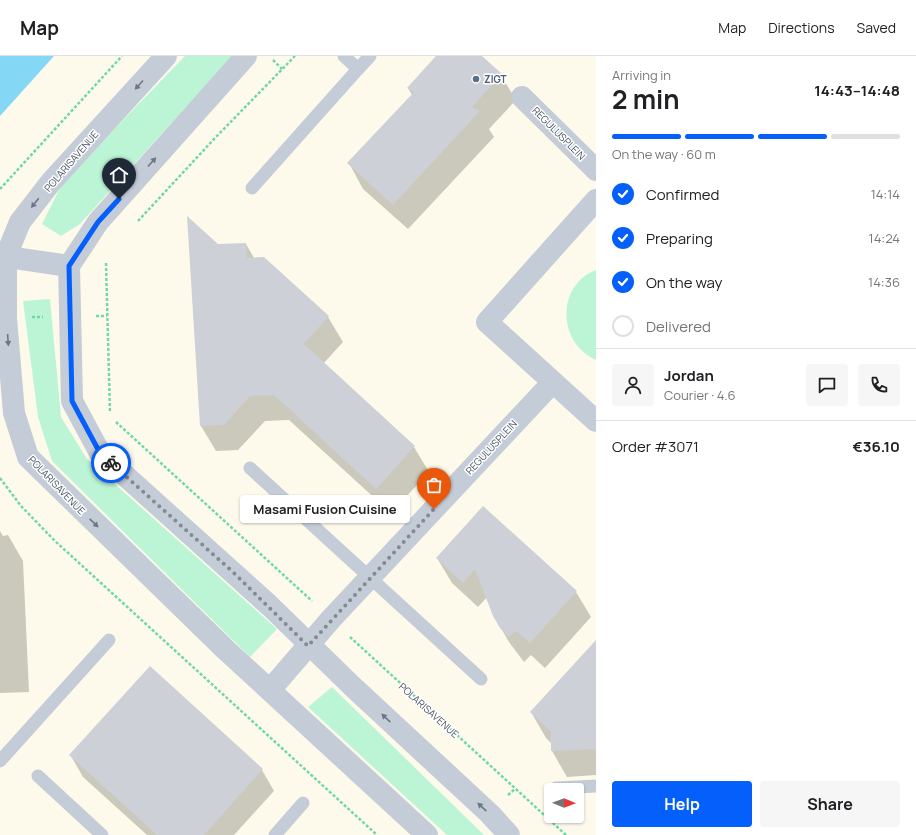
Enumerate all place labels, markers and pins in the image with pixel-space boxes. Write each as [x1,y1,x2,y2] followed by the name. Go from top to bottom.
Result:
[484,72,507,86] place label: ZIGT
[471,74,481,84] marker: ZIGT
[102,158,136,199] pin
[417,468,451,509] pin
[240,495,410,523] callout: Masami Fusion Cuisine

